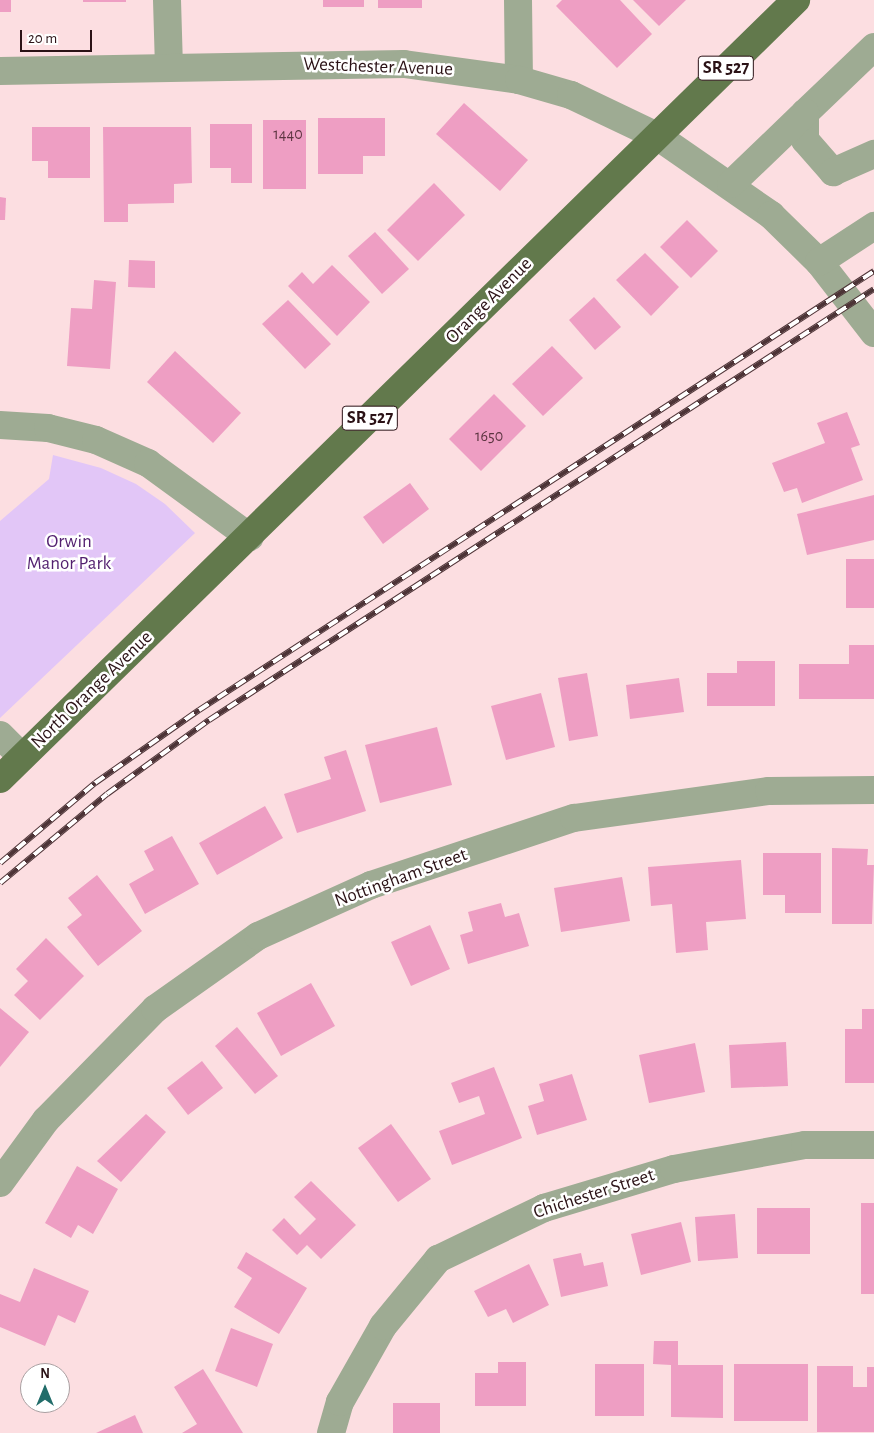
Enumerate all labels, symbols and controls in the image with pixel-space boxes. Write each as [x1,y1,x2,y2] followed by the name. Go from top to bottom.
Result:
[22,20,95,52] scale bar
[28,31,57,46] text: 20 m
[697,52,755,84] road number: SR 527
[303,53,453,81] street label: Westchester Avenue
[273,124,303,144] house number: 1440
[441,253,537,349] street label: Orange Avenue
[341,402,399,433] road number: SR 527
[475,426,503,446] house number: 1650
[27,531,111,575] park label: Orwin Manor Park
[27,626,157,754] street label: North Orange Avenue
[332,843,470,913] street label: Nottingham Street
[531,1164,657,1224] street label: Chichester Street
[20,1363,70,1413] north arrow
[40,1367,50,1381] text: N

